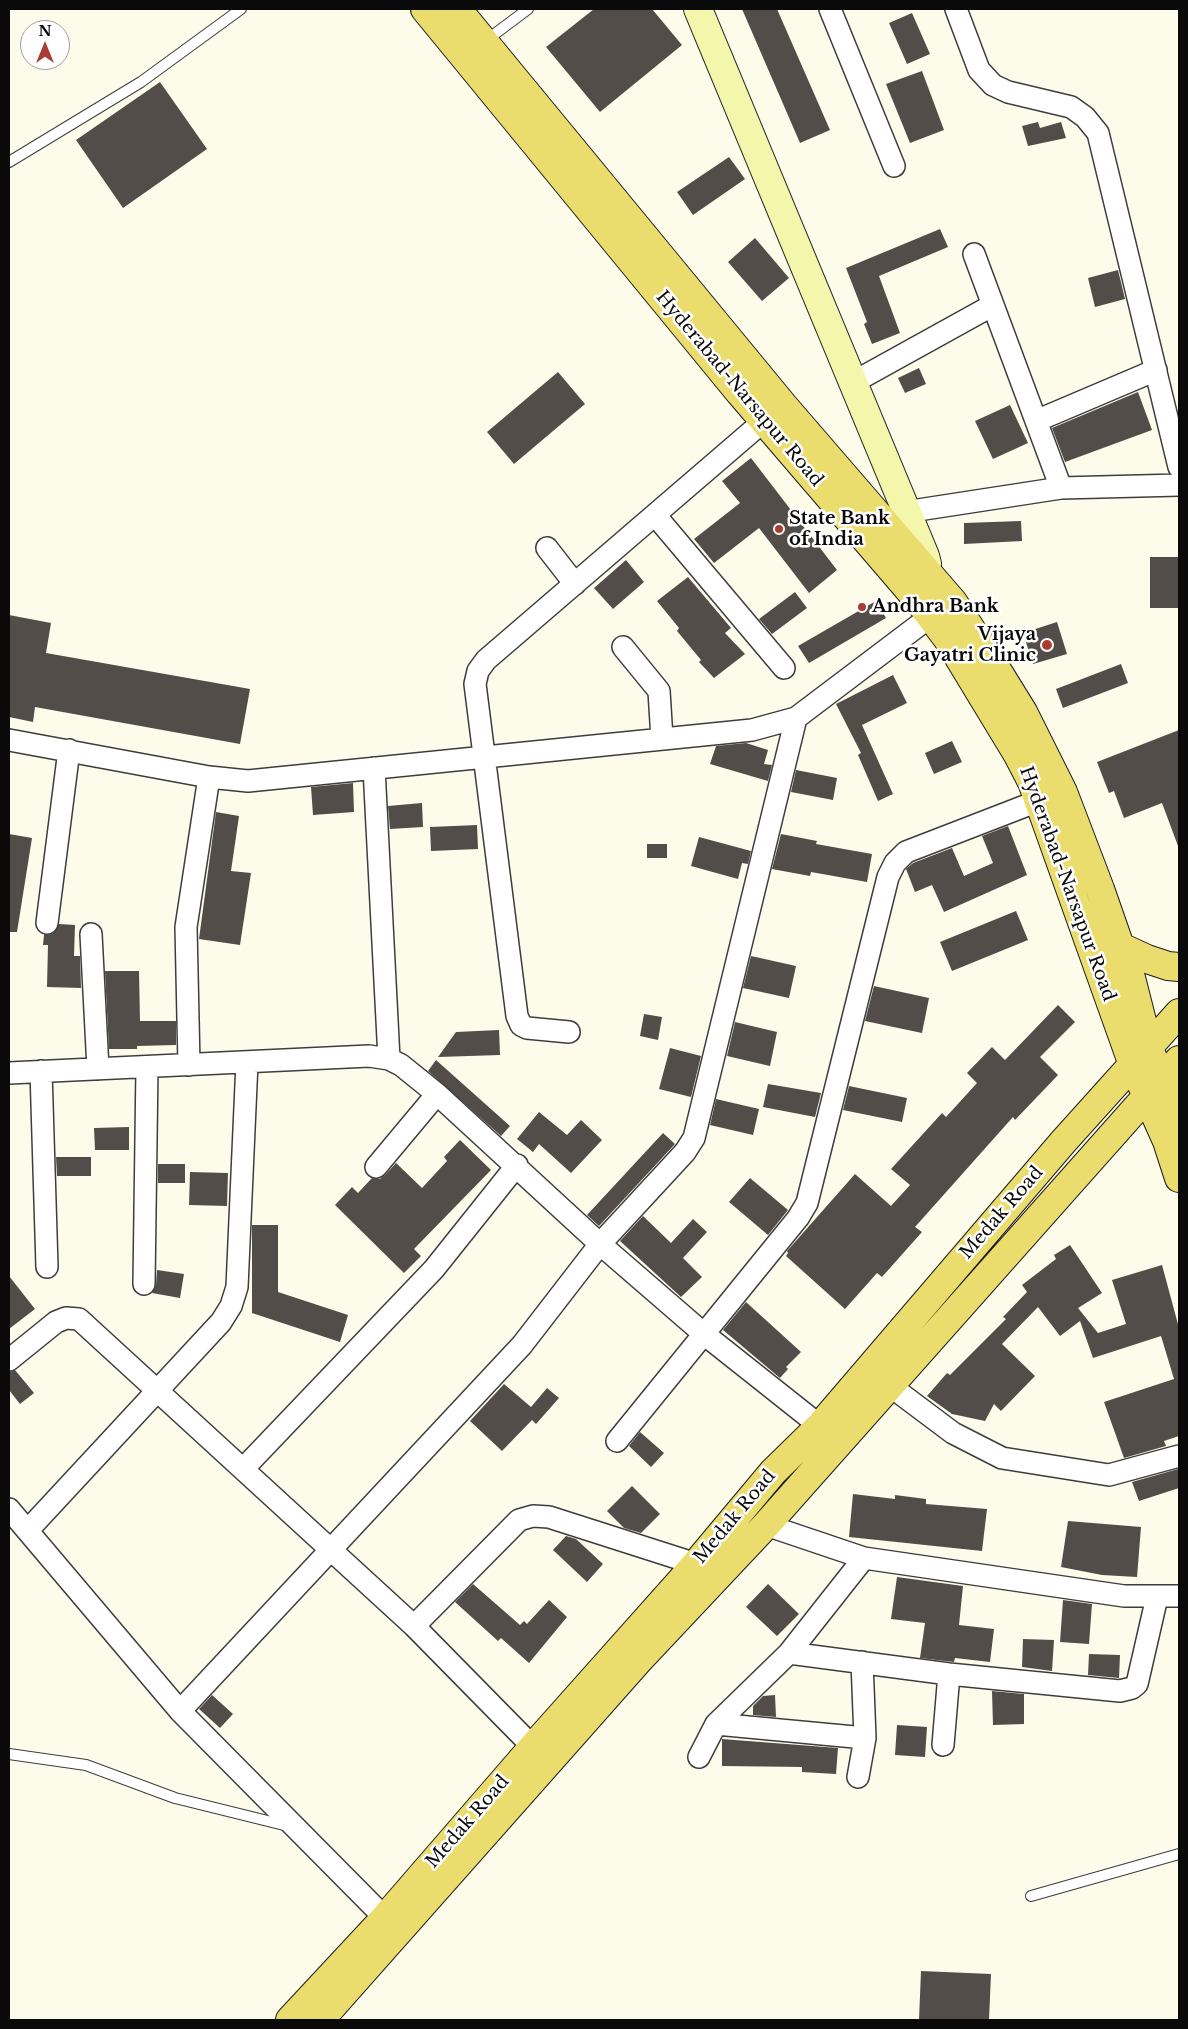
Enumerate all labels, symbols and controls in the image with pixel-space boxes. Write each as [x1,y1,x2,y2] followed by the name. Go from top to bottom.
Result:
[20,20,70,70] north arrow
[38,22,52,40] text: N
[651,287,827,491] street label: Hyderabad-Narsapur Road
[789,508,890,550] place label: State Bank of India
[773,523,785,535] marker: State Bank of India
[872,596,999,618] place label: Andhra Bank
[856,601,868,613] marker: Andhra Bank
[904,624,1036,666] place label: Vijaya Gayatri Clinic
[1040,638,1054,652] marker: Vijaya Gayatri Clinic
[1014,764,1120,1004] street label: Hyderabad-Narsapur Road
[956,1162,1048,1264] street label: Medak Road
[690,1466,780,1568] street label: Medak Road
[422,1771,514,1873] street label: Medak Road

